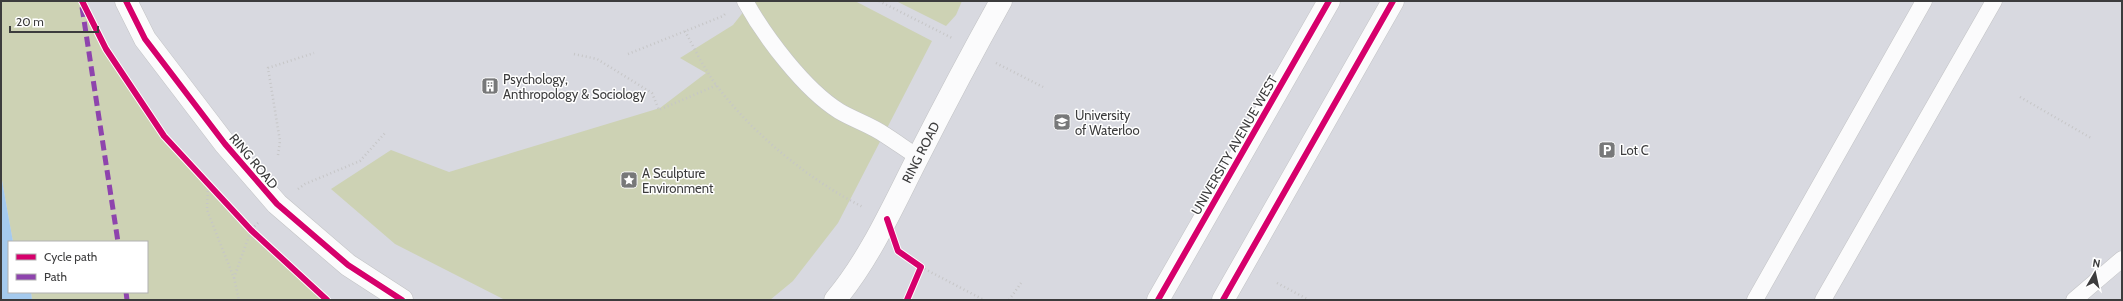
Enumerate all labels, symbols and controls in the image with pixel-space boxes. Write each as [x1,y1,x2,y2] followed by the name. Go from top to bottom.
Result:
[10,8,98,34] scale bar
[16,14,44,29] text: 20 m
[503,71,646,102] place label: Psychology, Anthropology & Sociology
[1188,72,1281,218] street label: UNIVERSITY AVENUE WEST
[480,76,500,96] building icon: Psychology, Anthropology & Sociology
[1075,107,1140,138] place label: University of Waterloo
[1052,112,1072,132] school or university icon: University of Waterloo
[898,119,943,186] street label: RING ROAD
[226,130,282,192] street label: RING ROAD
[1597,140,1617,160] parking icon: Lot C
[1620,142,1649,158] place label: Lot C
[642,165,714,196] place label: A Sculpture Environment
[619,170,639,190] place icon: A Sculpture Environment
[8,241,148,293] legend
[44,249,97,264] text: Cycle path
[2075,253,2115,293] north arrow
[2092,256,2102,271] text: N
[44,269,67,284] text: Path

